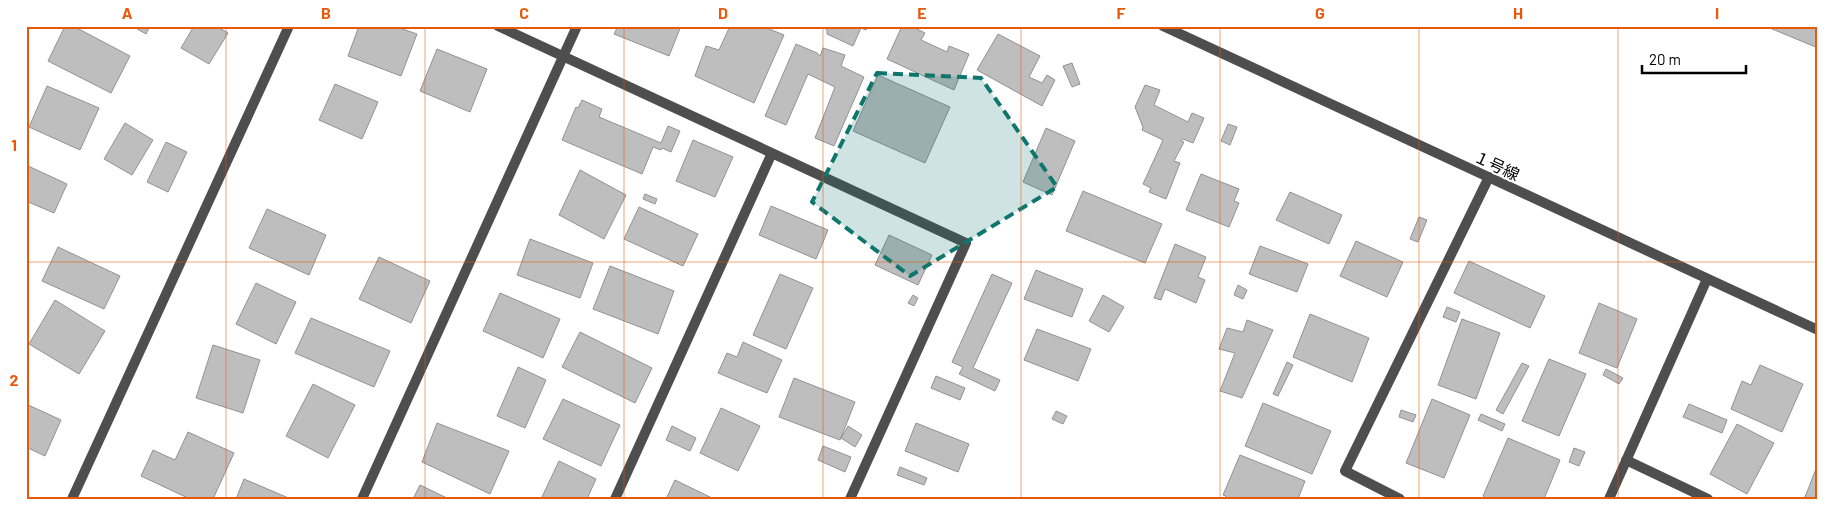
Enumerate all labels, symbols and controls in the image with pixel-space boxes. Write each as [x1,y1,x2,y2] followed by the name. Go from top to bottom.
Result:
[122,3,133,22] text: A
[321,3,331,22] text: B
[519,3,529,22] text: C
[718,3,728,22] text: D
[917,3,927,22] text: E
[1117,3,1126,22] text: F
[1315,3,1325,22] text: G
[1513,3,1523,22] text: H
[1715,3,1719,22] text: I
[1642,42,1745,74] scale bar
[1649,50,1681,68] text: 20 m
[11,135,17,154] text: 1
[1471,146,1523,184] street label: １号線
[10,370,19,389] text: 2

